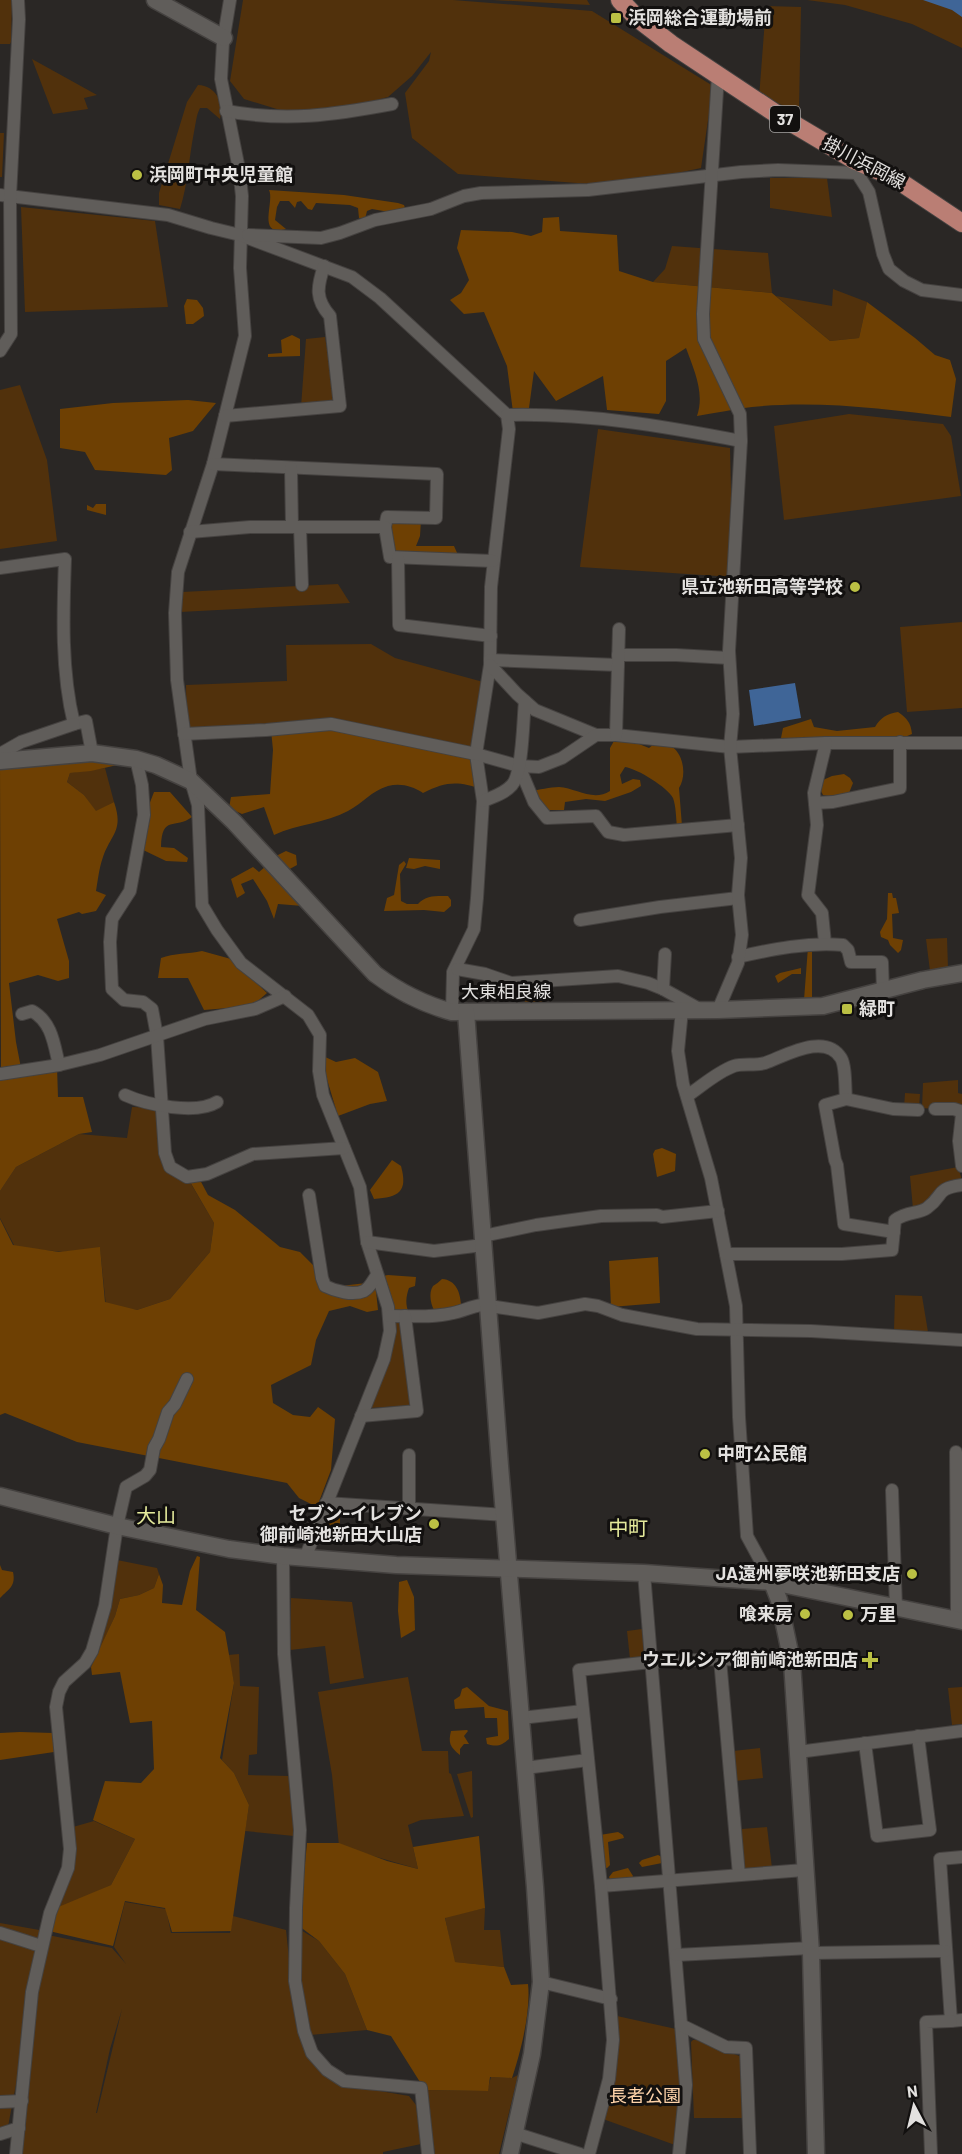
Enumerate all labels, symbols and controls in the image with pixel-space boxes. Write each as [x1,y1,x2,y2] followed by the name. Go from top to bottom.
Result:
[628,6,772,28] place label: 浜岡総合運動場前
[609,11,623,25] marker: 浜岡総合運動場前
[770,106,800,132] road number: 37
[820,131,909,193] street label: 掛川浜岡線
[149,163,293,185] place label: 浜岡町中央児童館
[130,168,144,182] marker: 浜岡町中央児童館
[681,575,843,597] place label: 県立池新田高等学校
[848,580,862,594] marker: 県立池新田高等学校
[461,980,551,1002] street label: 大東相良線
[859,997,895,1019] place label: 緑町
[840,1002,854,1016] marker: 緑町
[717,1442,807,1464] place label: 中町公民館
[698,1447,712,1461] marker: 中町公民館
[259,1502,422,1545] place label: セブン‐イレブン 御前崎池新田大山店
[136,1503,176,1527] district label: 大山
[608,1515,648,1539] district label: 中町
[427,1517,441,1531] marker: セブン‐イレブン 御前崎池新田大山店
[716,1562,900,1584] place label: JA遠州夢咲池新田支店
[905,1567,919,1581] marker: JA遠州夢咲池新田支店
[739,1602,793,1624] place label: 喰来房
[860,1603,896,1625] place label: 万里
[798,1607,812,1621] marker: 喰来房
[841,1608,855,1622] marker: 万里
[642,1648,858,1670] place label: ウエルシア御前崎池新田店
[863,1653,877,1667] marker: ウエルシア御前崎池新田店
[884,2076,944,2136] north arrow
[906,2081,919,2101] text: N
[609,2084,681,2106] park label: 長者公園

